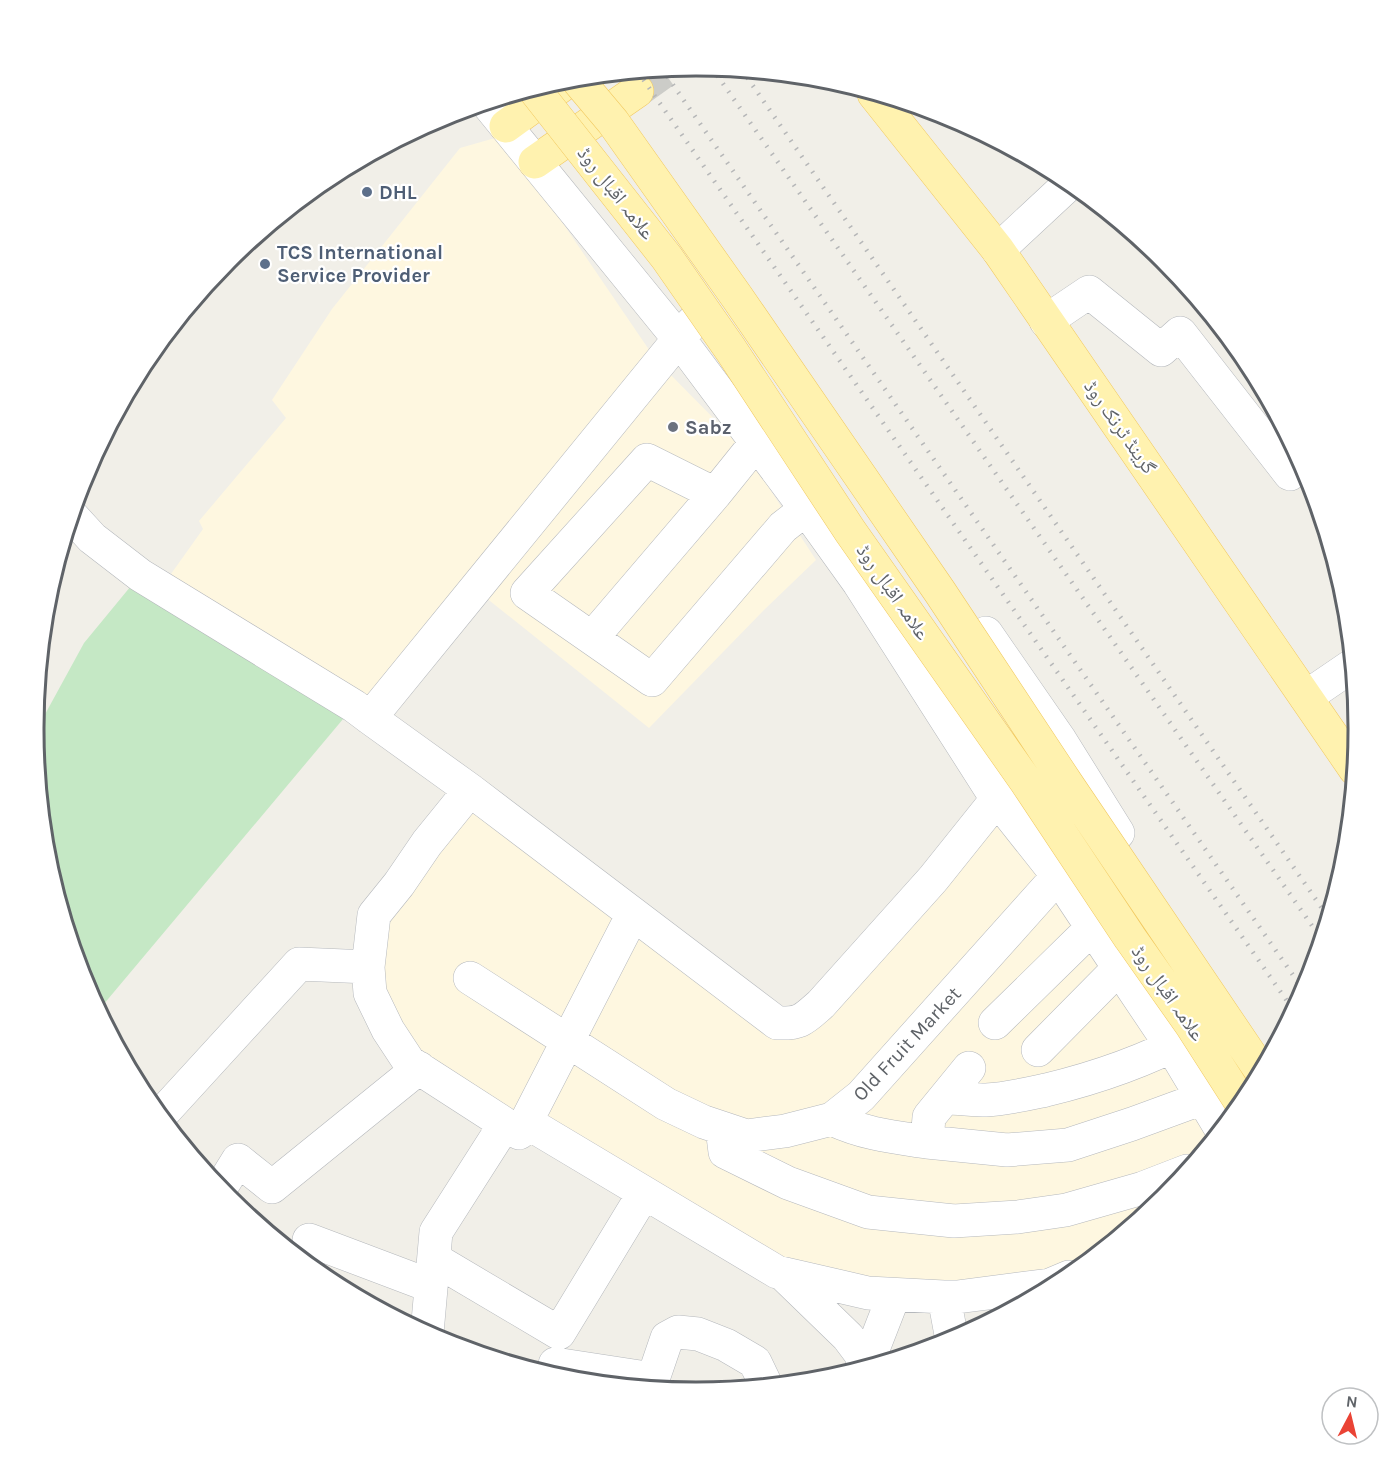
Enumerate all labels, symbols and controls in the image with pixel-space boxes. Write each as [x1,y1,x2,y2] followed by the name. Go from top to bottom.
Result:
[573,142,659,244] street label: علامہ اقبال روڈ
[379,181,417,204] place label: DHL
[360,185,374,199] marker: DHL
[277,241,443,287] place label: TCS International Service Provider
[258,257,272,271] marker: TCS International Service Provider
[1079,376,1161,479] street label: گرینڈ ٹرنک روڈ
[685,416,732,439] place label: Sabz
[666,420,680,434] marker: Sabz
[852,540,934,644] street label: علامہ اقبال روڈ
[1127,941,1209,1045] street label: علامہ اقبال روڈ
[848,982,966,1106] street label: Old Fruit Market
[1320,1386,1380,1446] north arrow
[1345,1391,1359,1412] text: N

